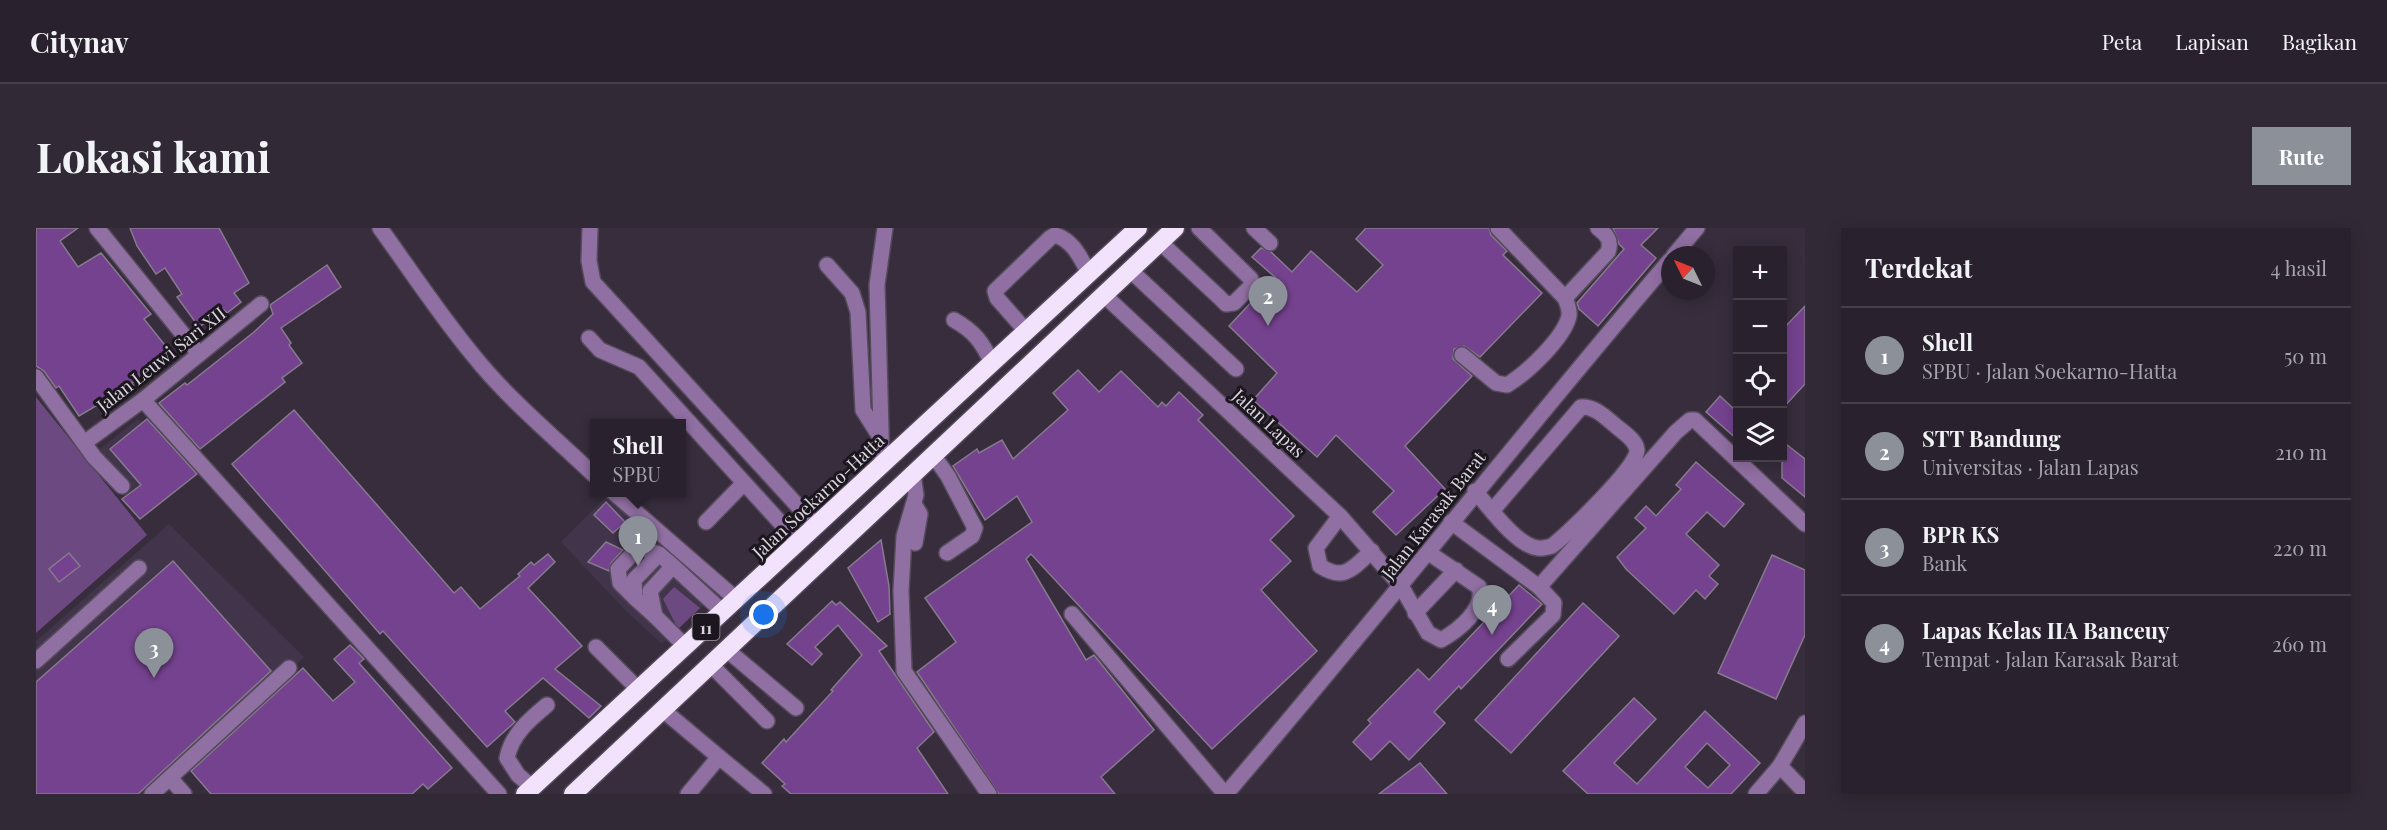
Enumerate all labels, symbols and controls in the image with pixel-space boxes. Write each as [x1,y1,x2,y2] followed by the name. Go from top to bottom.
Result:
[30,23,129,60] text: Citynav
[2102,27,2142,55] text: Peta
[2175,27,2249,55] text: Lapisan
[2282,27,2357,55] text: Bagikan
[2252,127,2351,185] button: Rute
[36,128,270,184] text: Lokasi kami
[1661,246,1715,300] north arrow
[1733,246,1787,462] map controls
[1733,246,1787,300] button: +
[1865,250,1972,285] text: Terdekat
[2271,254,2327,281] text: 4 hasil
[1248,276,1288,326] pin: 2
[1733,300,1787,354] button: −
[91,301,230,418] street label: Jalan Leuwi Sari XII
[1922,327,1973,357] text: Shell
[1881,342,1888,369] text: 1
[2284,342,2327,369] text: 50 m
[1733,354,1787,408] button: locate
[1922,357,2177,384] text: SPBU · Jalan Soekarno-Hatta
[1227,383,1310,463] street label: Jalan Lapas
[1733,408,1787,462] button: layers
[590,419,686,497] popup
[1922,423,2061,453] text: STT Bandung
[746,428,889,564] street label: Jalan Soekarno-Hatta
[612,430,664,460] text: Shell
[1879,438,1890,465] text: 2
[2275,438,2327,465] text: 210 m
[1375,446,1491,585] street label: Jalan Karasak Barat
[1922,453,2139,480] text: Universitas · Jalan Lapas
[612,460,661,487] text: SPBU
[618,516,658,566] pin: 1
[1922,519,1999,549] text: BPR KS
[1880,534,1889,561] text: 3
[2273,534,2327,561] text: 220 m
[1922,549,1967,576] text: Bank
[1472,586,1512,635] pin: 4
[749,600,778,629] your location
[692,614,720,640] road number: 11
[1922,615,2169,645] text: Lapas Kelas IIA Banceuy
[134,628,174,678] pin: 3
[1879,630,1890,657] text: 4
[2272,630,2327,657] text: 260 m
[1922,645,2179,672] text: Tempat · Jalan Karasak Barat

